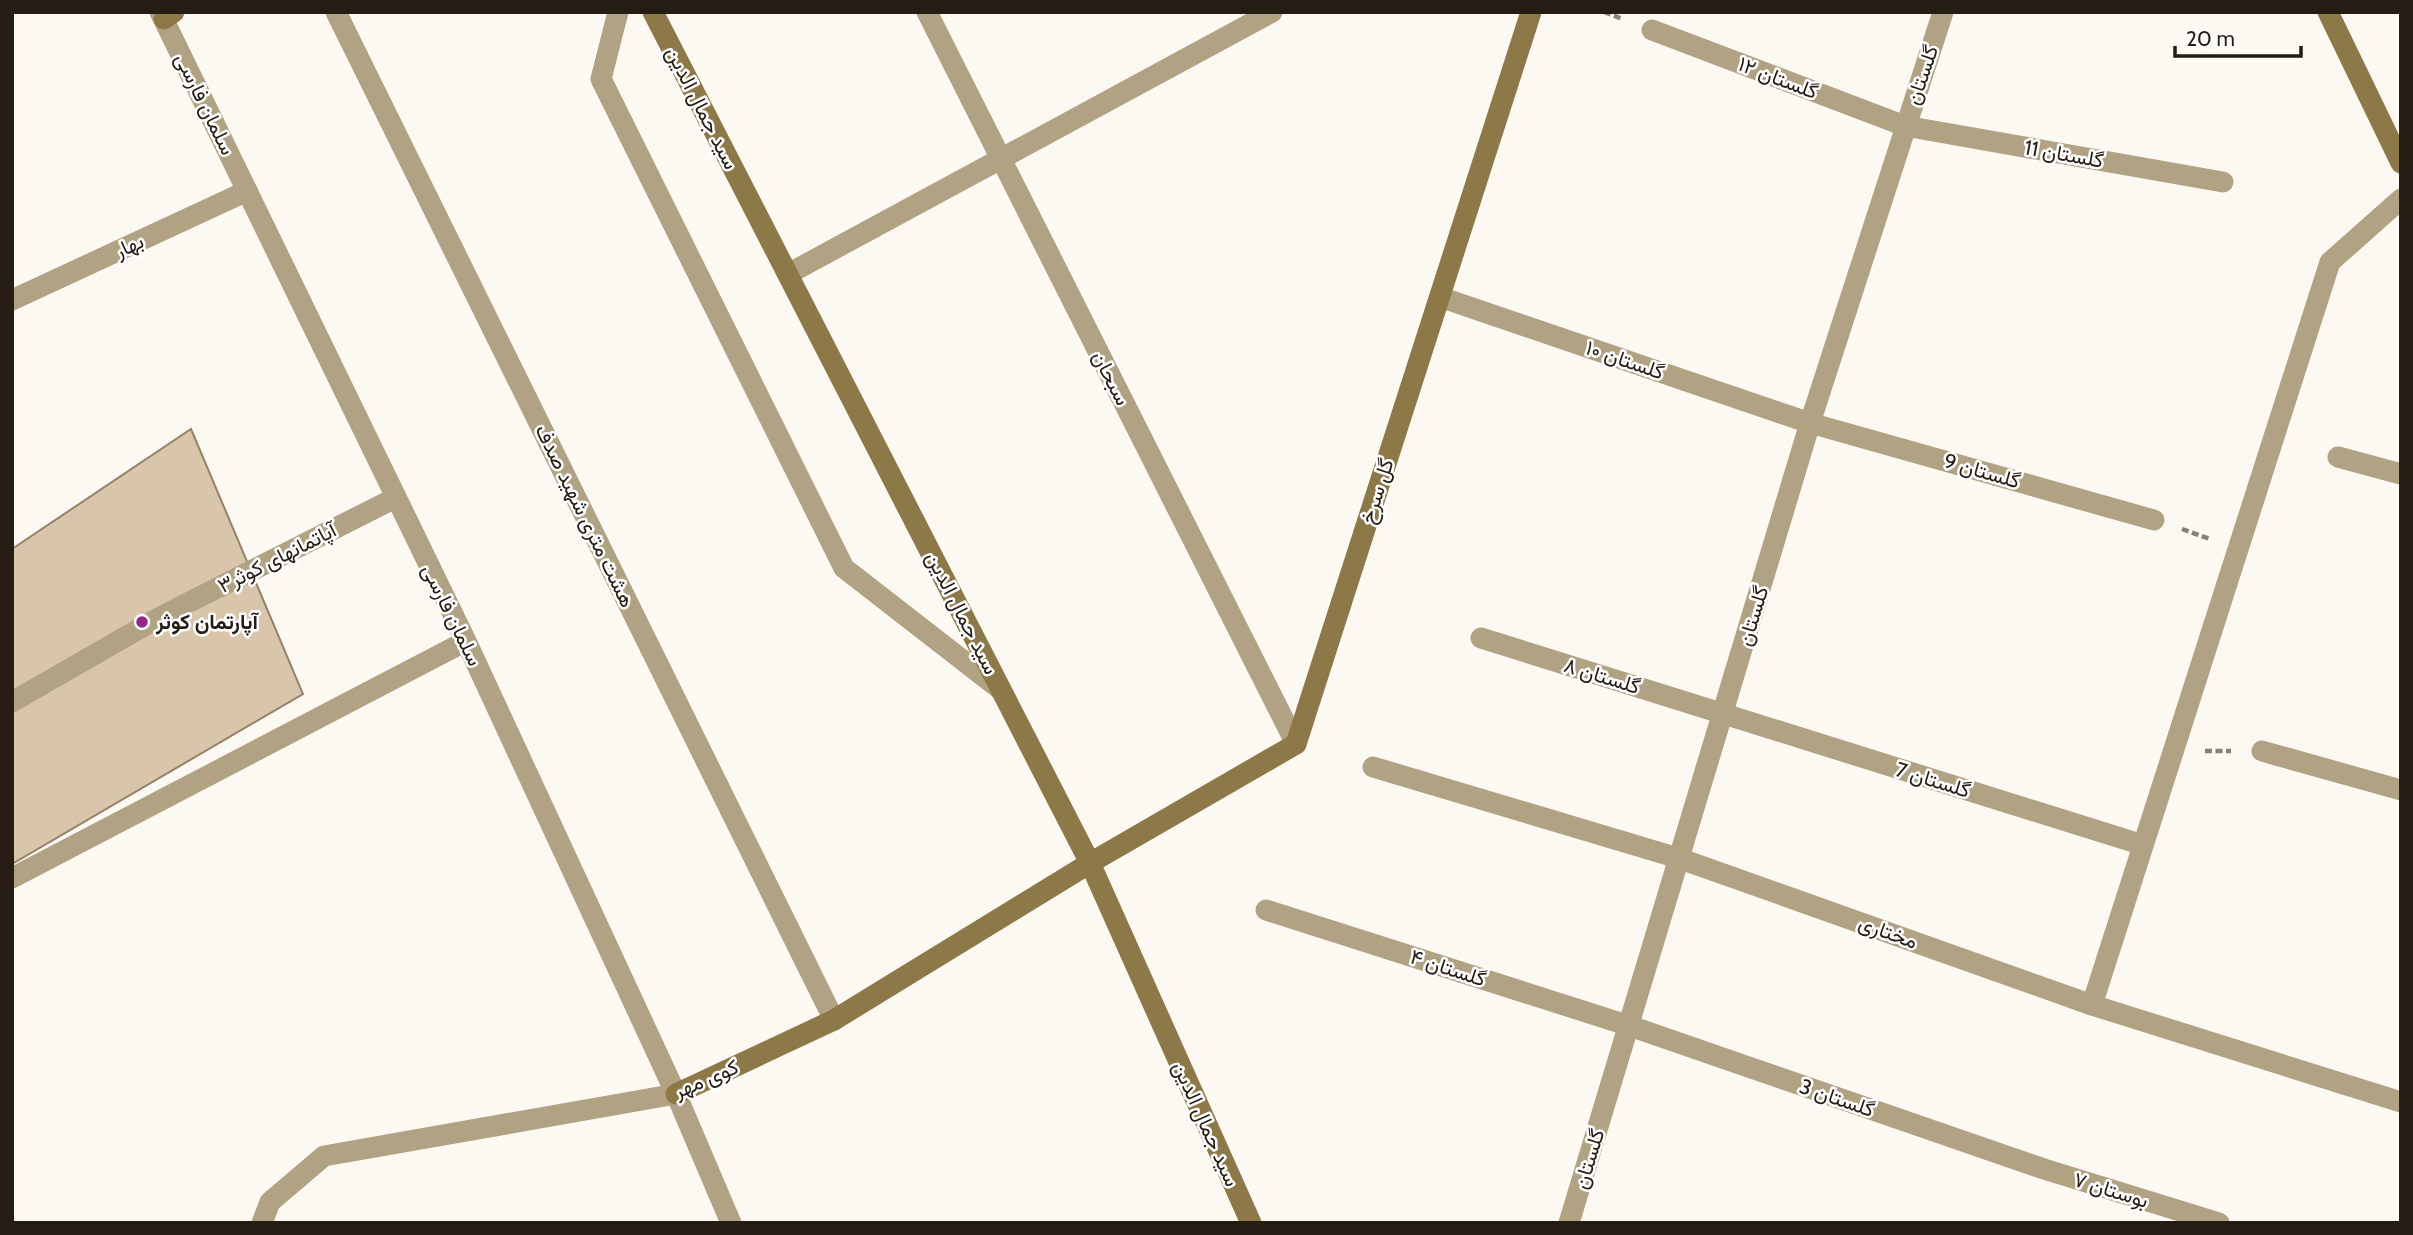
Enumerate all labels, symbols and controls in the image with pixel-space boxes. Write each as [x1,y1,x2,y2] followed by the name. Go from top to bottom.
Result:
[2175,14,2301,58] scale bar
[2186,26,2235,51] text: 20 m
[661,42,744,173] street label: سید جمال الدین
[1900,42,1943,108] street label: گلستان
[169,49,241,159] street label: سلمان فارسی
[1735,51,1822,104] street label: گلستان ۱۲
[2023,134,2106,173] street label: گلستان 11
[109,228,148,264] street label: بهار
[1583,335,1668,385] street label: گلستان ۱۰
[1087,346,1136,409] street label: سبحان
[529,420,641,612] street label: هشت متری شهید صدف
[1941,448,2023,493] street label: گلستان 9
[1354,455,1401,527] street label: گل سرخ
[213,516,343,600] street label: آپاتمانهای کوثر۳
[921,547,1004,678] street label: سید جمال الدین
[416,560,488,670] street label: سلمان فارسی
[1732,583,1773,649] street label: گلستان
[155,609,259,636] place label: آپارتمان کوثر
[134,614,150,630] marker: آپارتمان کوثر
[1561,652,1643,699] street label: گلستان ۸
[1893,756,1974,803] street label: گلستان 7
[1855,909,1921,955] street label: مختاری
[1407,944,1489,991] street label: گلستان ۴
[669,1054,742,1105] street label: کوی مهر
[1168,1057,1245,1190] street label: سید جمال الدین
[1796,1073,1878,1122] street label: گلستان 3
[1568,1126,1609,1192] street label: گلستان
[2070,1166,2152,1214] street label: بوستان ۷

